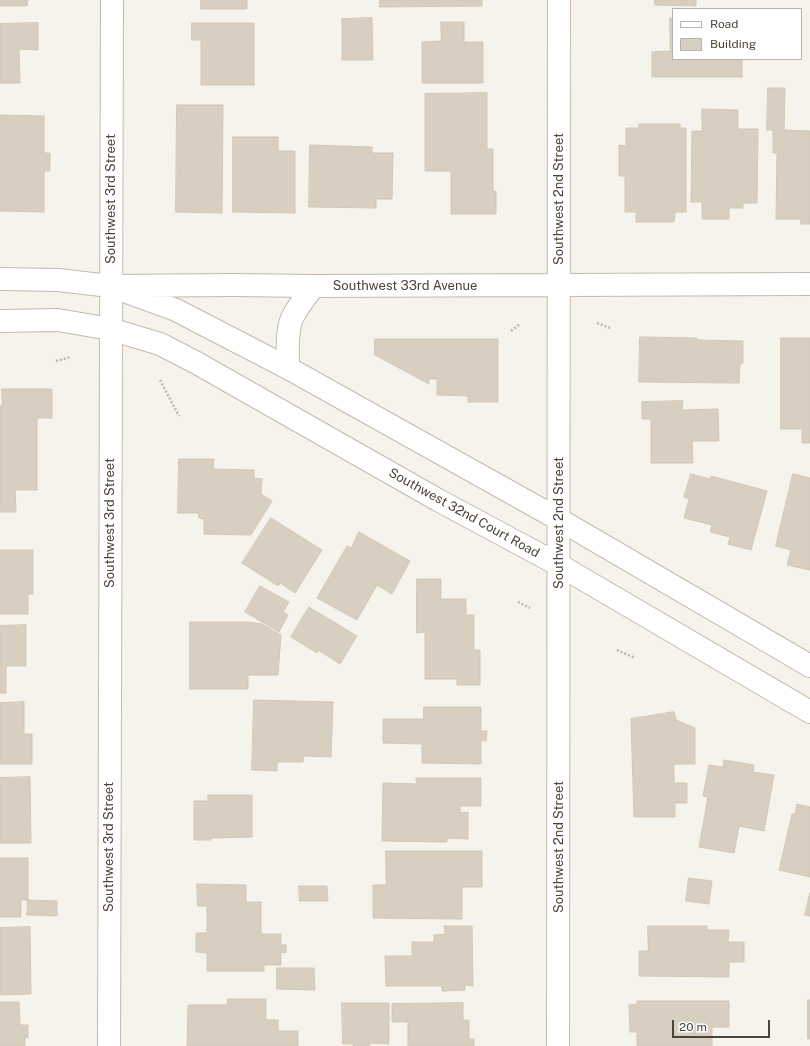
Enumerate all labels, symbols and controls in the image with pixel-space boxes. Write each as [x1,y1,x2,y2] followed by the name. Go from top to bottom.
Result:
[672,8,802,60] legend
[710,17,738,31] text: Road
[710,37,756,51] text: Building
[551,133,567,265] street label: Southwest 2nd Street
[103,134,119,264] street label: Southwest 3rd Street
[333,278,477,294] street label: Southwest 33rd Avenue
[551,457,567,589] street label: Southwest 2nd Street
[102,458,118,588] street label: Southwest 3rd Street
[386,465,542,561] street label: Southwest 32nd Court Road
[551,781,567,913] street label: Southwest 2nd Street
[101,782,117,912] street label: Southwest 3rd Street
[674,1012,772,1038] scale bar
[679,1020,707,1034] text: 20 m

